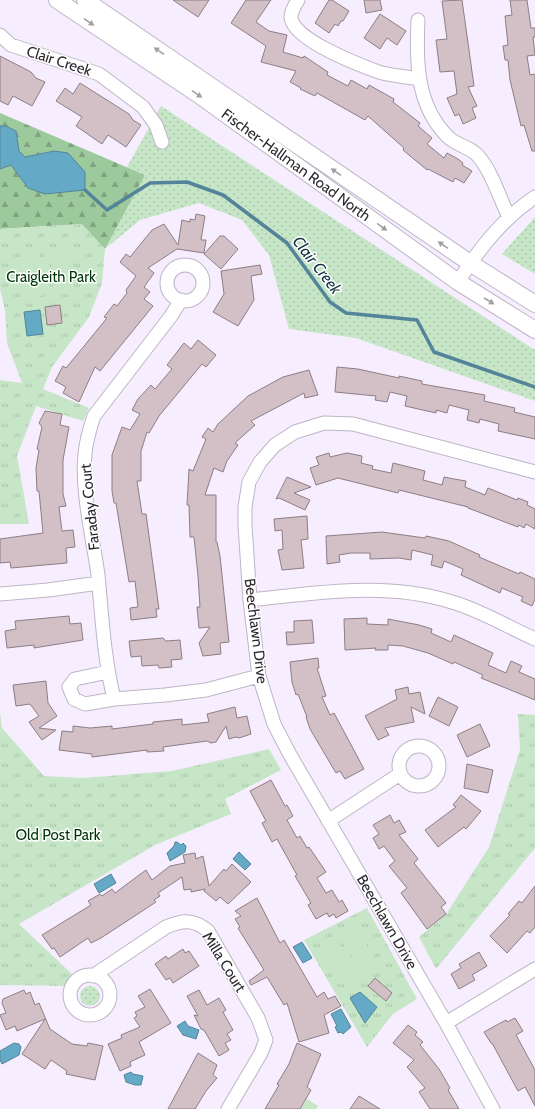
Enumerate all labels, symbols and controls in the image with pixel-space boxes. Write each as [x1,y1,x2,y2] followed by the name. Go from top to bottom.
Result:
[83,18,95,25] one-way arrow
[24,42,94,80] street label: Clair Creek
[154,47,164,55] one-way arrow
[192,90,202,98] one-way arrow
[218,105,374,225] street label: Fischer-Hallman Road North
[330,168,342,175] one-way arrow
[377,223,387,231] one-way arrow
[288,232,346,299] water label: Clair Creek
[438,241,448,249] one-way arrow
[6,268,96,286] park label: Craigleith Park
[484,297,494,305] one-way arrow
[76,463,104,551] street label: Faraday Court
[241,577,271,685] street label: Beechlawn Drive
[16,826,101,844] park label: Old Post Park
[353,872,421,973] street label: Beechlawn Drive
[198,928,250,996] street label: Milla Court

